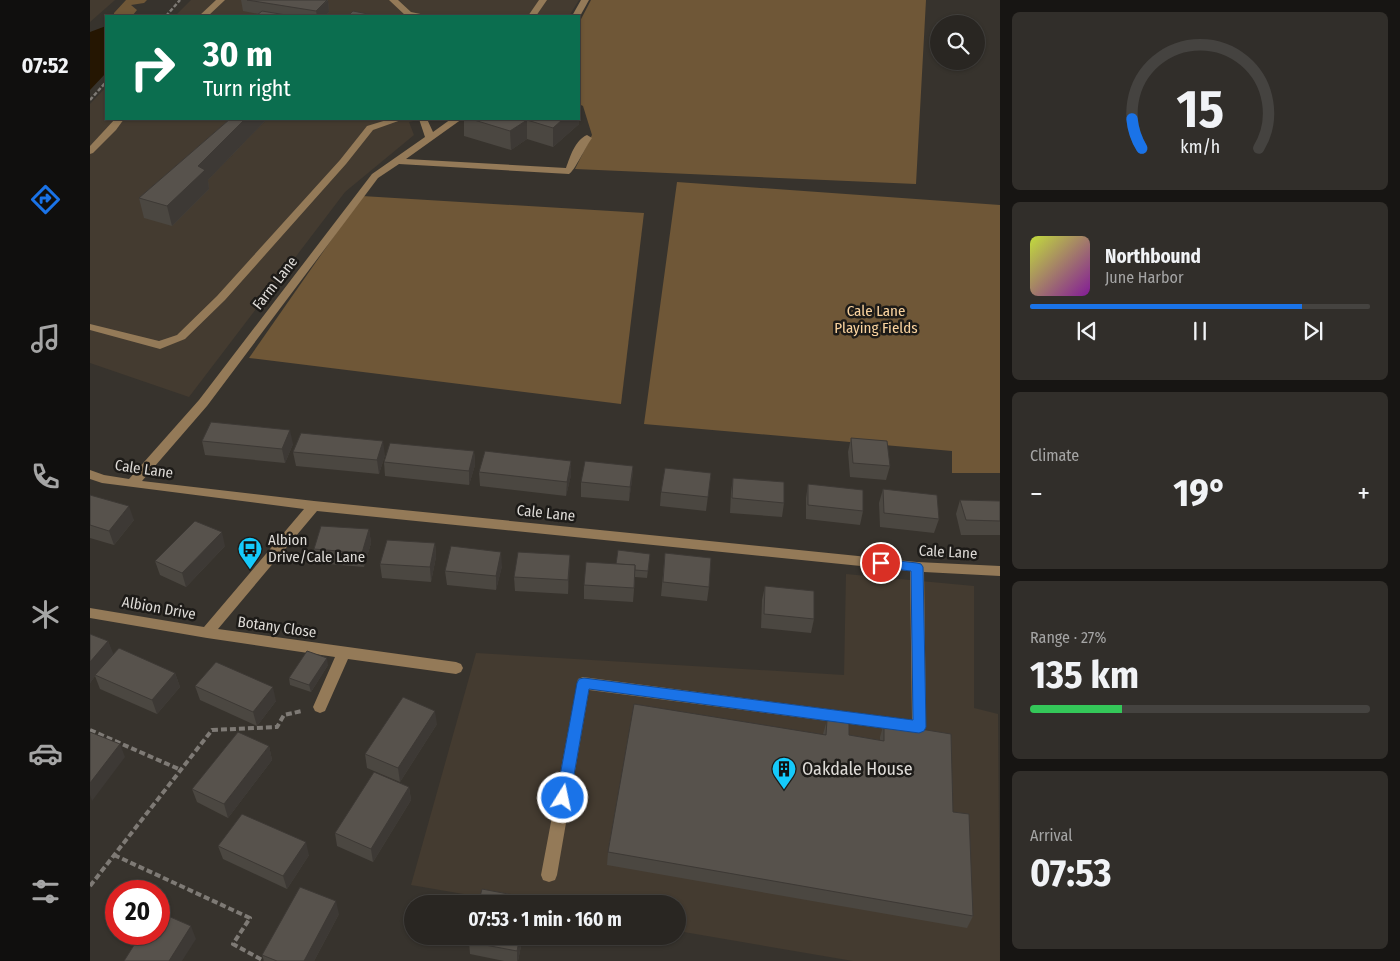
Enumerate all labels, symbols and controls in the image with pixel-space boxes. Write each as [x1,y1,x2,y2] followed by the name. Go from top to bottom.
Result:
[930,15,985,70] map controls
[930,15,985,70] button: search
[203,33,273,75] text: 30 m
[120,35,185,100] icon: right
[22,52,68,79] text: 07:52
[203,75,291,102] text: Turn right
[1176,78,1224,141] text: 15
[1180,136,1220,158] text: km/h
[28,182,63,217] icon: directions
[1105,245,1201,268] text: Northbound
[249,253,301,313] street label: Farm Lane
[1105,268,1183,287] text: June Harbor
[834,302,918,337] park label: Cale Lane Playing Fields
[1073,317,1101,345] icon: previous
[1186,317,1214,345] icon: pause
[1299,317,1327,345] icon: next
[28,321,63,356] icon: music
[1030,446,1079,465] text: Climate
[114,456,174,482] street label: Cale Lane
[28,459,63,494] icon: phone
[1173,470,1227,516] text: 19°
[1030,477,1043,510] text: −
[1357,477,1370,510] text: +
[516,501,576,525] street label: Cale Lane
[268,531,365,566] place label: Albion Drive/Cale Lane
[237,536,263,570] bus stop icon: Albion Drive/Cale Lane
[918,541,978,563] street label: Cale Lane
[860,542,902,584] pin
[867,549,895,577] icon: arrive
[121,593,197,623] street label: Albion Drive
[28,597,63,632] icon: climate
[236,613,318,641] street label: Botany Close
[1030,628,1106,647] text: Range · 27%
[1030,652,1139,698] text: 135 km
[28,736,63,771] icon: car
[771,756,797,790] building icon: Oakdale House
[802,758,913,780] place label: Oakdale House
[536,771,588,823] position arrow
[1030,826,1072,845] text: Arrival
[1030,850,1112,896] text: 07:53
[28,874,63,909] icon: filters
[105,880,170,945] speed limit sign: 20
[468,908,622,931] text: 07:53 · 1 min · 160 m

